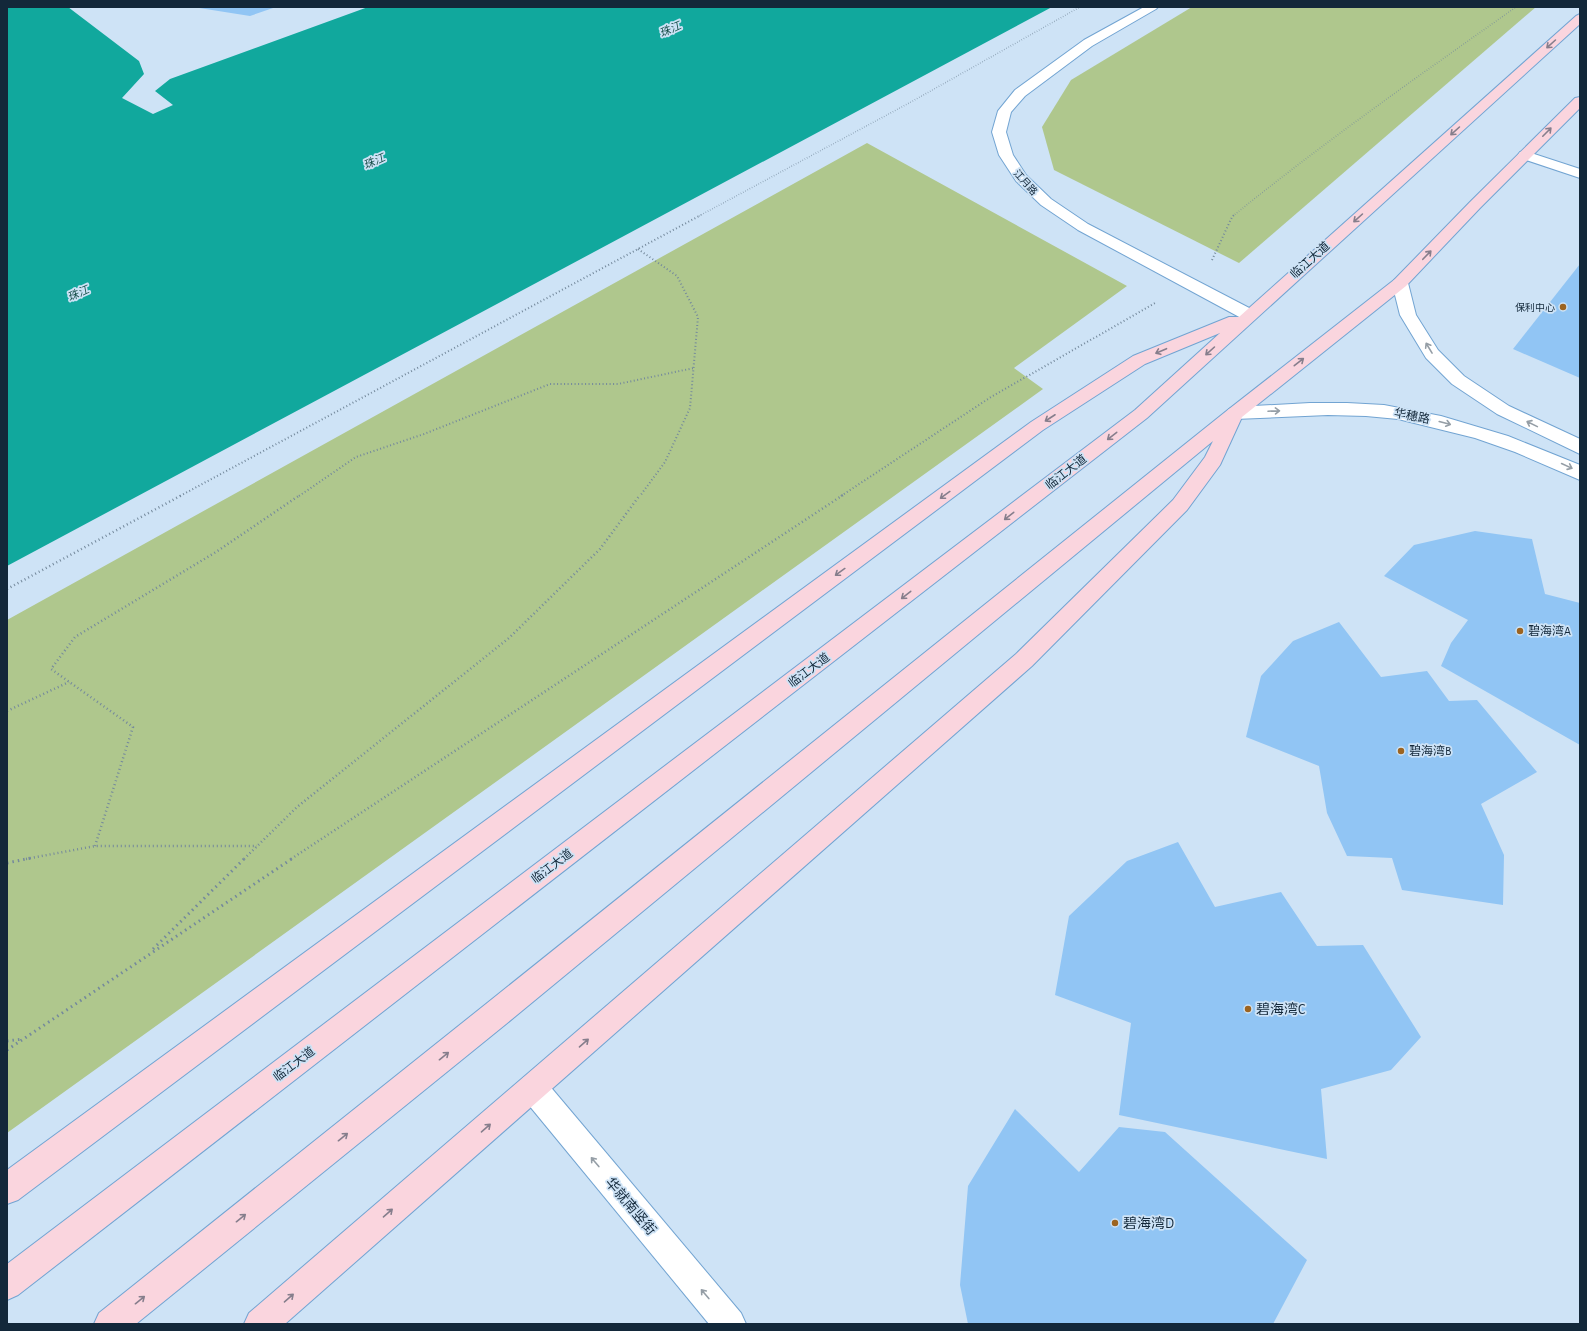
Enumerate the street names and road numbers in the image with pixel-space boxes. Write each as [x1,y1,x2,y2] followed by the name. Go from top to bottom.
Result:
[1012,168,1040,197] street label: 江月路
[1287,239,1332,281] street label: 临江大道
[1393,406,1431,425] street label: 华穗路
[1043,452,1089,492] street label: 临江大道
[786,650,832,689] street label: 临江大道
[529,846,575,885] street label: 临江大道
[271,1044,317,1083] street label: 临江大道
[602,1174,660,1238] street label: 华就南竖街

